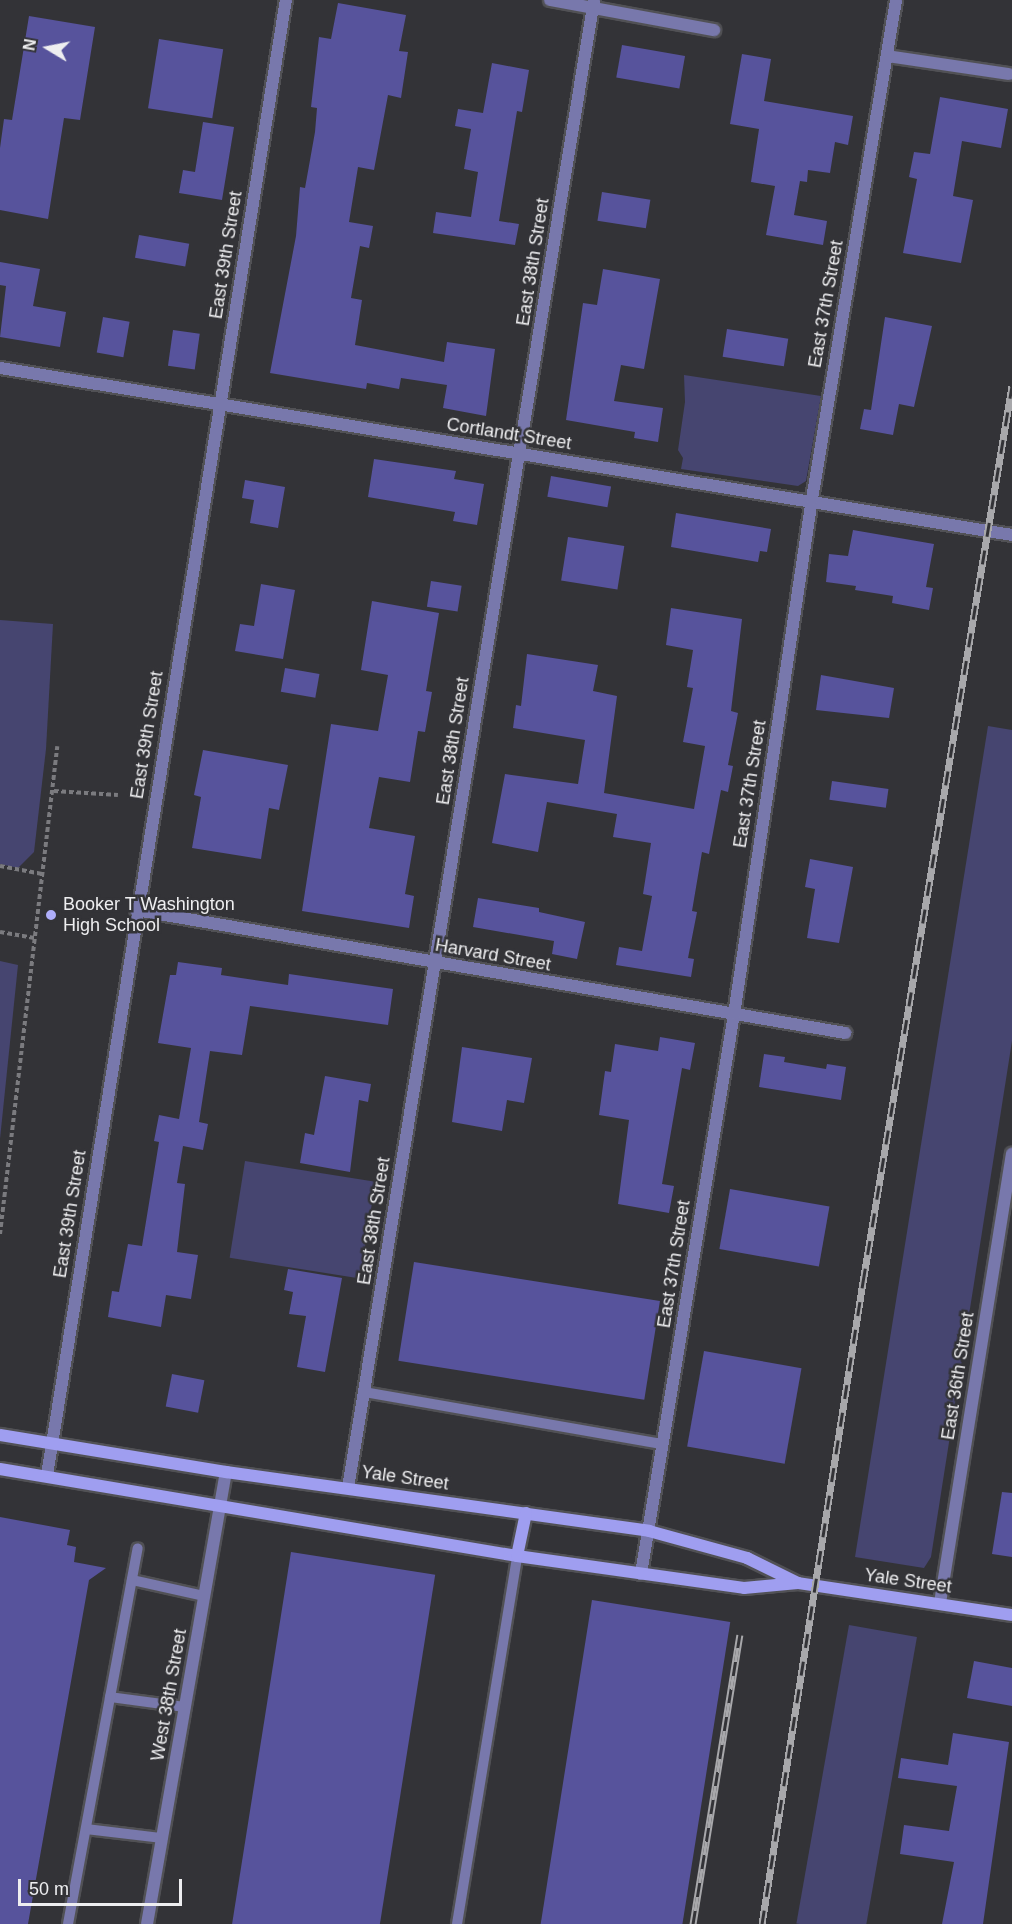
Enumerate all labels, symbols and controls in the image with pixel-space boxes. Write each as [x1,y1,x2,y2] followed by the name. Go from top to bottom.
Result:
[18,18,78,78] north arrow
[20,38,39,52] text: N
[205,190,247,320] street label: East 39th Street
[512,197,554,327] street label: East 38th Street
[804,239,848,369] street label: East 37th Street
[445,413,573,455] street label: Cortlandt Street
[126,670,168,800] street label: East 39th Street
[432,676,474,806] street label: East 38th Street
[729,719,771,849] street label: East 37th Street
[63,894,235,936] place label: Booker T Washington High School
[44,908,58,922] marker: Booker T Washington High School
[433,934,553,976] street label: Harvard Street
[49,1149,91,1279] street label: East 39th Street
[353,1156,395,1286] street label: East 38th Street
[653,1199,695,1329] street label: East 37th Street
[937,1311,979,1441] street label: East 36th Street
[360,1461,450,1495] street label: Yale Street
[863,1564,953,1598] street label: Yale Street
[147,1627,191,1763] street label: West 38th Street
[21,1867,184,1905] scale bar
[29,1879,69,1899] text: 50 m

